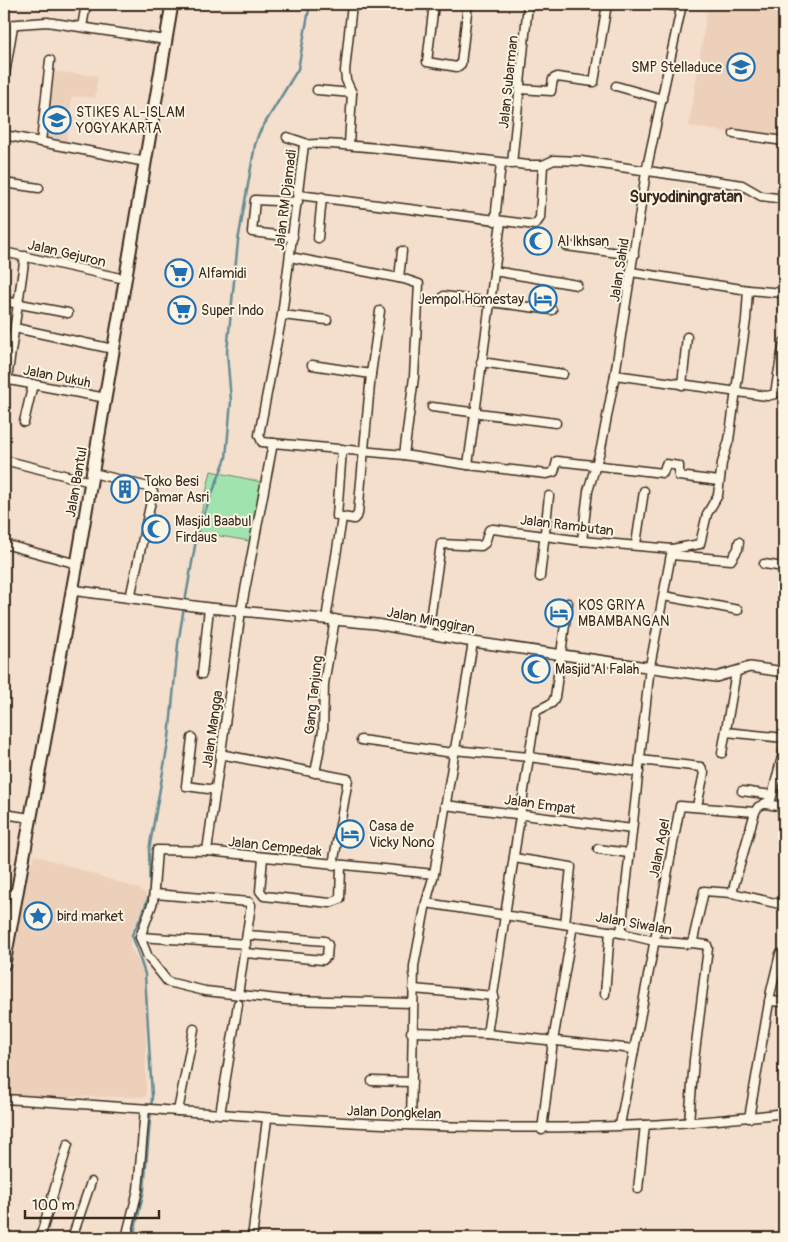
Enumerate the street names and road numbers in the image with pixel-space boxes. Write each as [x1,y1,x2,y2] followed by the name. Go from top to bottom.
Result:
[495,35,522,130] street label: Jalan Subarman
[271,148,300,252] street label: Jalan RM Djamadi
[26,236,108,271] street label: Jalan Gejuron
[606,237,633,303] street label: Jalan Sahid
[22,362,92,391] street label: Jalan Dukuh
[62,445,91,519] street label: Jalan Bantul
[519,511,615,540] street label: Jalan Rambutan
[385,604,477,637] street label: Jalan Minggiran
[301,655,326,735] street label: Gang Tanjung
[199,689,226,769] street label: Jalan Mangga
[503,791,577,818] street label: Jalan Empat
[645,817,674,879] street label: Jalan Agel
[227,833,323,860] street label: Jalan Cempedak
[594,908,674,939] street label: Jalan Siwalan
[346,1102,442,1123] street label: Jalan Dongkelan

